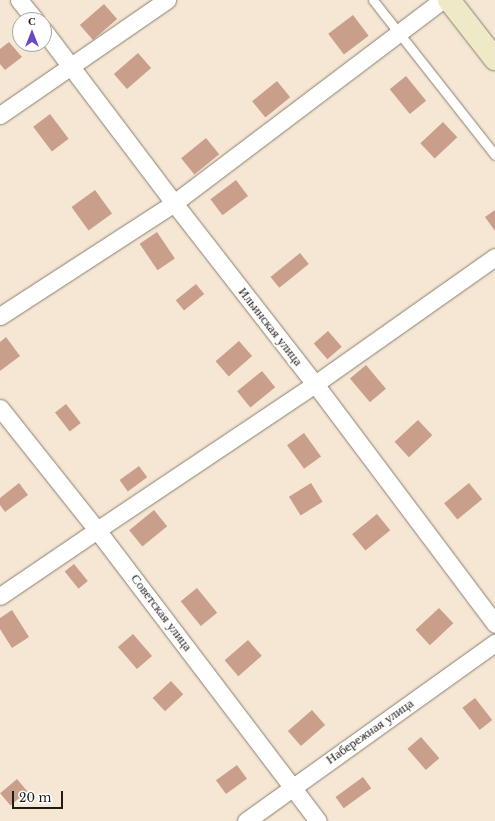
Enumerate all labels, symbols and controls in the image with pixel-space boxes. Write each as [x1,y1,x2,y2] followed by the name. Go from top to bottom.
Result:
[12,12,52,52] north arrow
[28,14,36,28] text: С
[235,285,305,369] street label: Ильинская улица
[127,571,195,655] street label: Советская улица
[323,696,417,768] street label: Набережная улица
[14,783,65,809] scale bar
[19,790,51,805] text: 20 m

